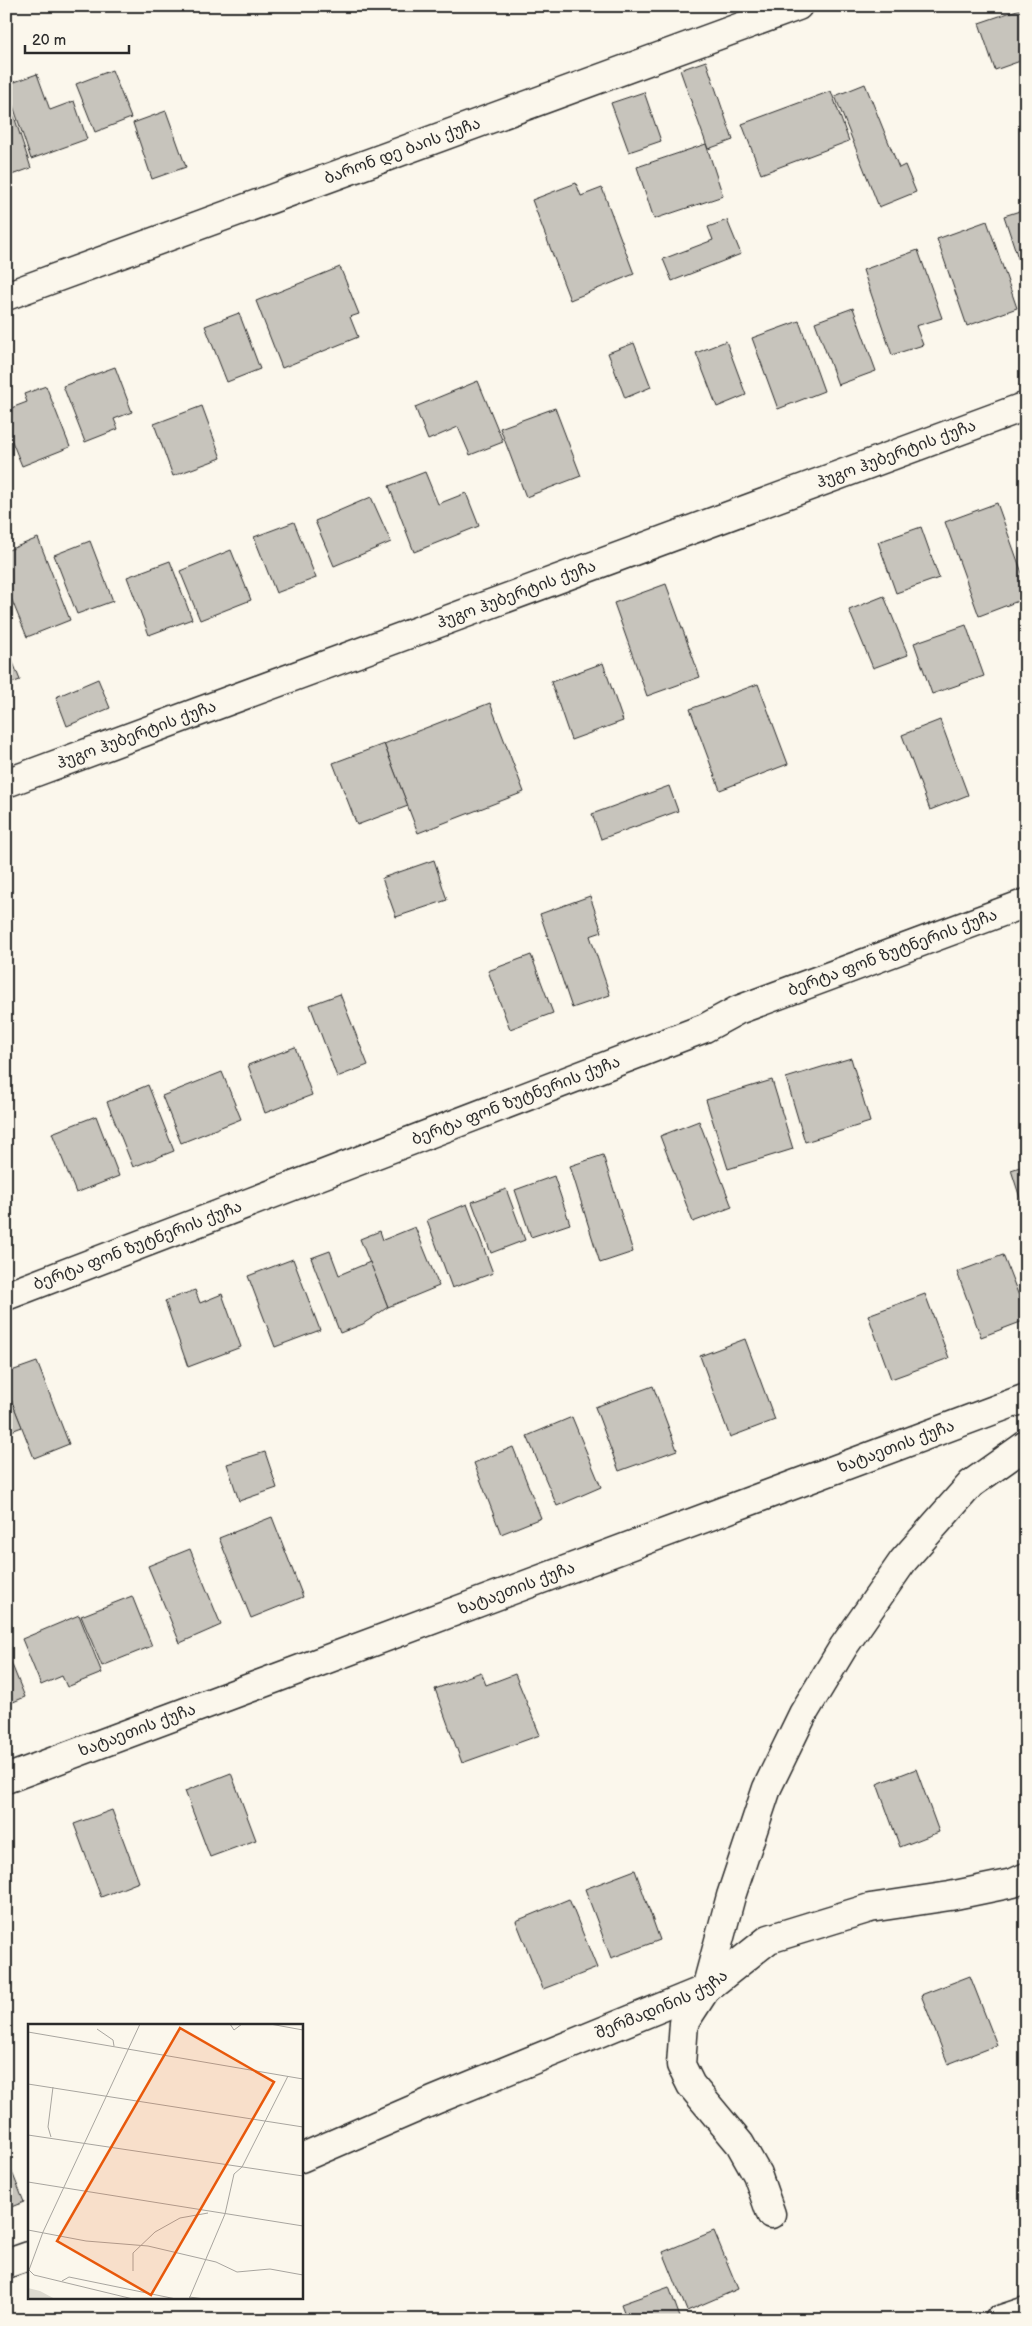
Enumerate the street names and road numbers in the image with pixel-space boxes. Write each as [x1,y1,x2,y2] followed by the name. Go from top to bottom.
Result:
[322,114,483,188] street label: ბარონ დე ბაის ქუჩა
[814,416,979,492] street label: ჰუგო ჰუბერტის ქუჩა
[434,556,599,633] street label: ჰუგო ჰუბერტის ქუჩა
[54,697,219,773] street label: ჰუგო ჰუბერტის ქუჩა
[785,905,1000,1000] street label: ბერტა ფონ ზუტნერის ქუჩა
[409,1052,623,1149] street label: ბერტა ფონ ზუტნერის ქუჩა
[31,1197,245,1294] street label: ბერტა ფონ ზუტნერის ქუჩა
[835,1416,957,1477] street label: ხატაეთის ქუჩა
[455,1558,578,1619] street label: ხატაეთის ქუჩა
[76,1700,198,1761] street label: ხატაეთის ქუჩა
[593,1966,731,2043] street label: შერმადინის ქუჩა

